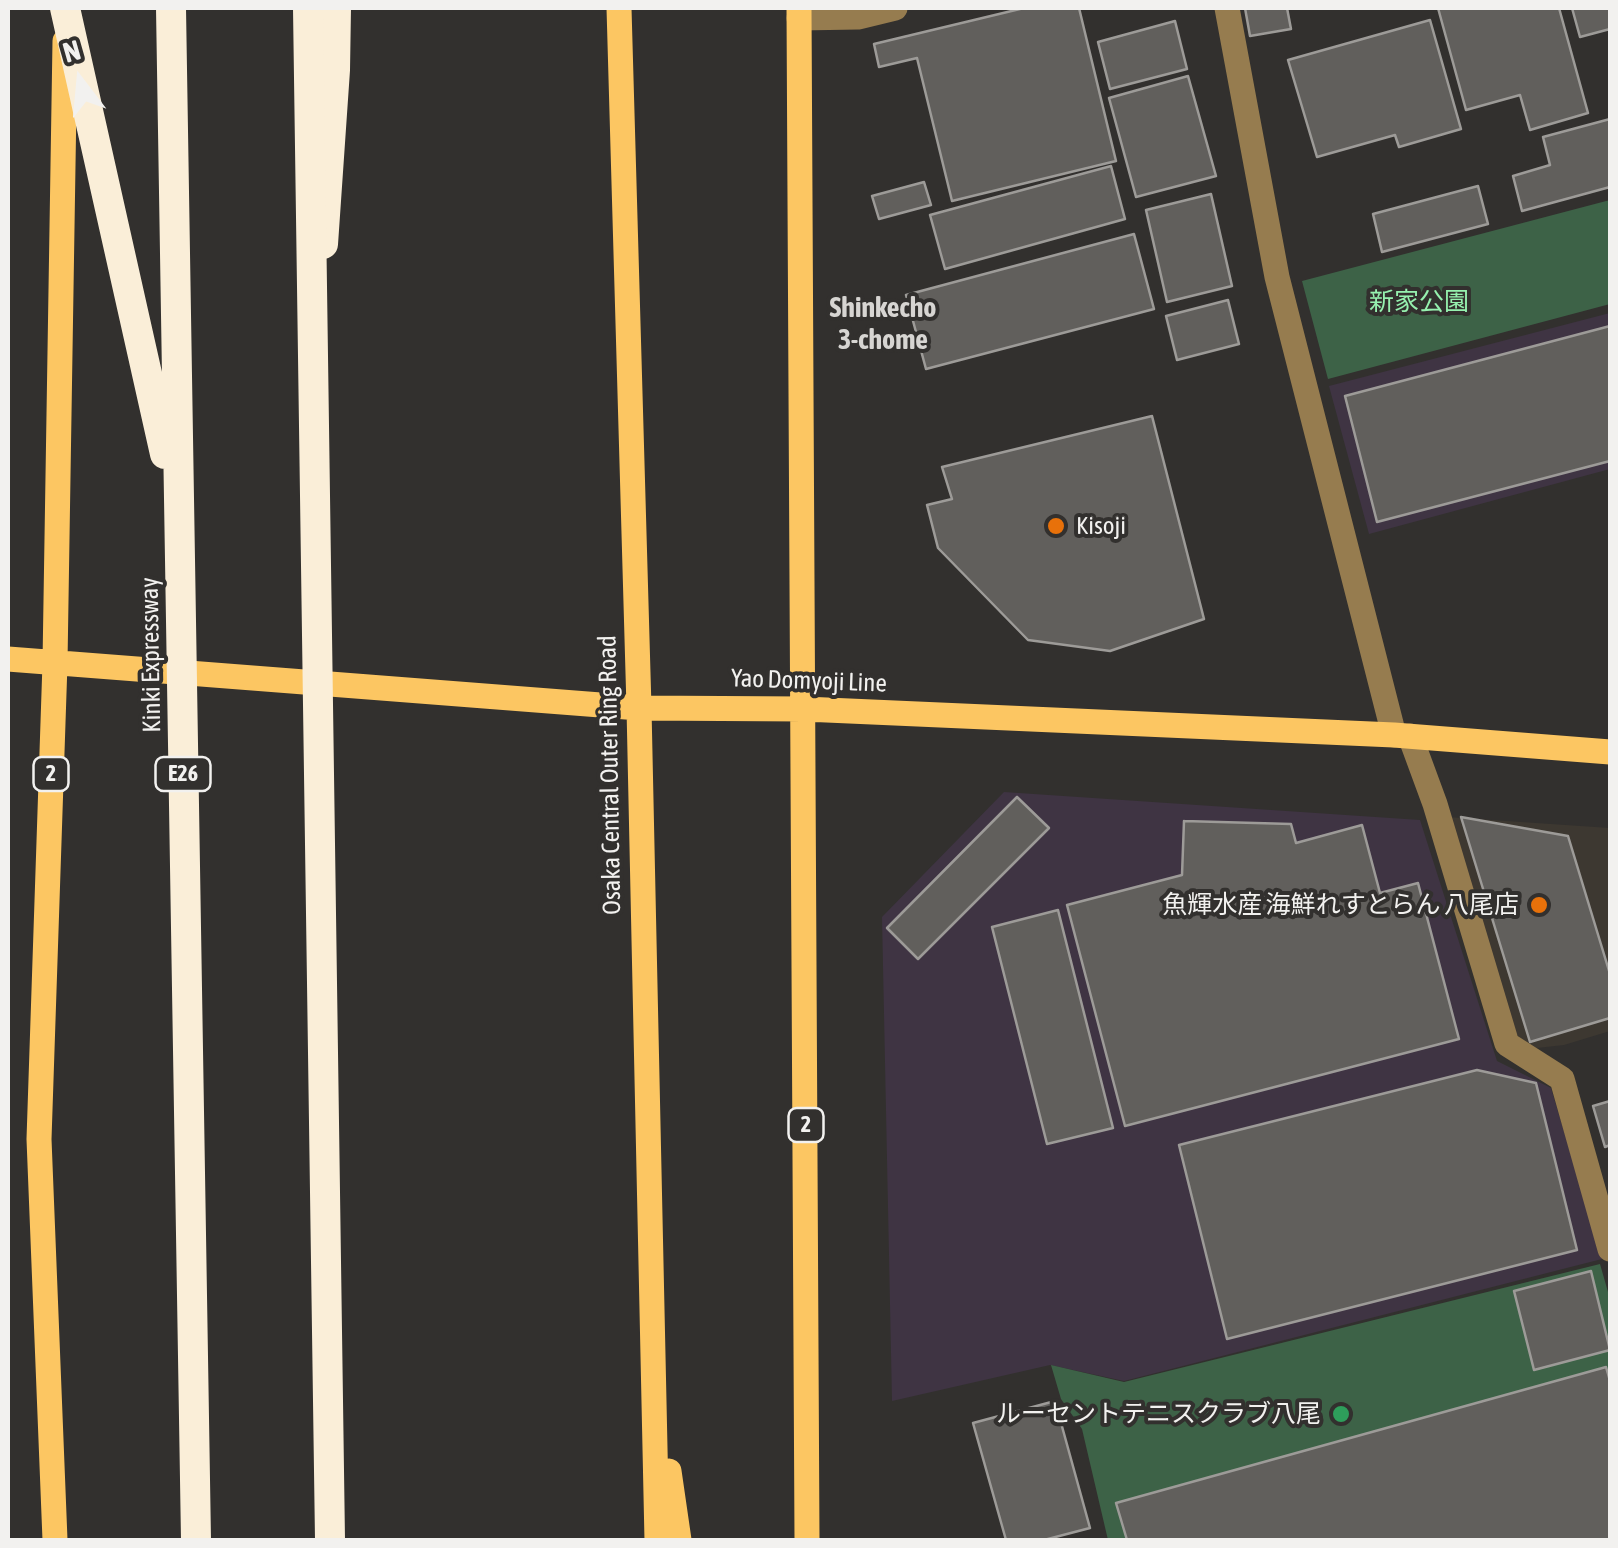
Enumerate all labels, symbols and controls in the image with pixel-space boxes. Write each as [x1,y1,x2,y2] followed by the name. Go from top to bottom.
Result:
[30,30,130,130] north arrow
[59,34,84,69] text: N
[1369,287,1469,317] park label: 新家公園
[830,291,936,357] district label: Shinkecho 3-chome
[1076,511,1126,541] place label: Kisoji
[1045,515,1067,537] marker: Kisoji
[135,577,167,733] street label: Kinki Expressway
[593,635,627,915] street label: Osaka Central Outer Ring Road
[731,663,887,699] street label: Yao Domyoji Line
[34,757,68,791] road number: 2
[156,757,210,791] road number: E26
[1162,890,1519,920] place label: 魚輝水産 海鮮れすとらん 八尾店
[1528,894,1550,916] marker: 魚輝水産 海鮮れすとらん 八尾店
[788,1108,824,1142] road number: 2
[996,1399,1321,1429] place label: ルーセントテニスクラブ八尾
[1330,1403,1352,1425] marker: ルーセントテニスクラブ八尾

